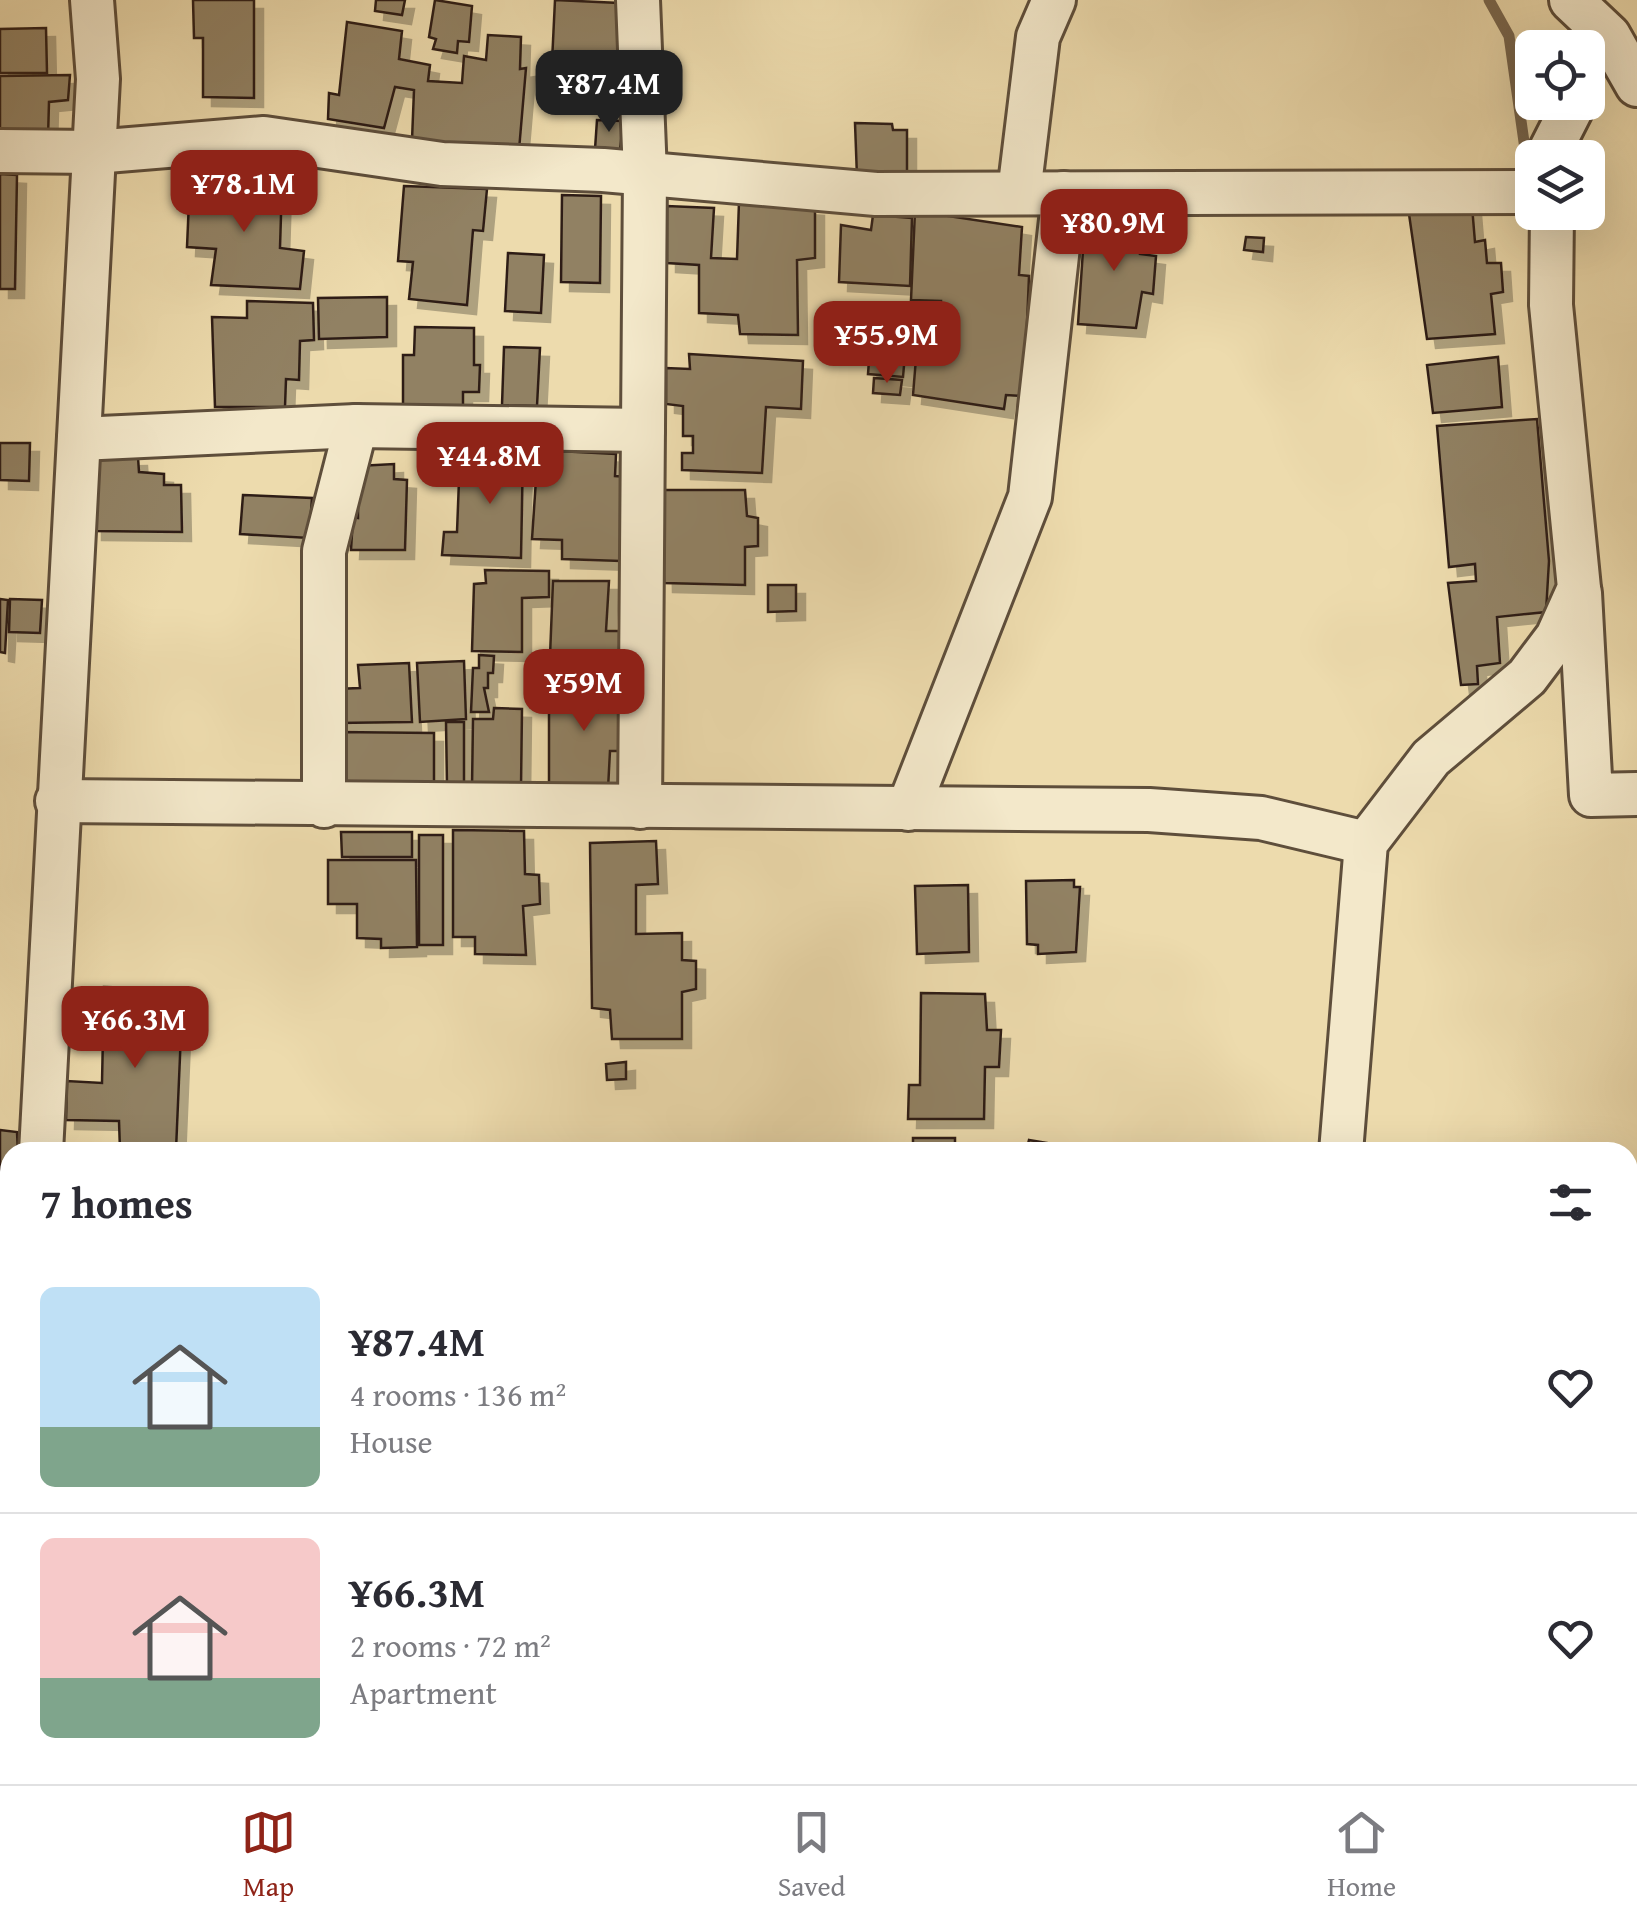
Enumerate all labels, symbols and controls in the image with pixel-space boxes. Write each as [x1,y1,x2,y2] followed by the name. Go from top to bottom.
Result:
[1515,30,1605,230] map controls
[1515,30,1605,120] button: locate
[528,50,690,135] pin: ¥87.4M
[558,59,660,106] text: ¥87.4M
[1515,140,1605,230] button: layers
[163,150,325,235] pin: ¥78.1M
[193,159,295,206] text: ¥78.1M
[1033,189,1195,274] pin: ¥80.9M
[1063,198,1165,245] text: ¥80.9M
[806,301,968,386] pin: ¥55.9M
[836,310,938,357] text: ¥55.9M
[409,422,571,507] pin: ¥44.8M
[439,431,541,478] text: ¥44.8M
[525,649,643,734] pin: ¥59M
[545,658,623,705] text: ¥59M
[54,986,216,1071] pin: ¥66.3M
[84,995,186,1042] text: ¥66.3M
[40,1172,193,1233] text: 7 homes
[1543,1175,1598,1230] icon: filters
[350,1310,485,1371] text: ¥87.4M
[120,1327,240,1447] icon: home
[1543,1360,1598,1415] icon: heart
[350,1371,566,1418] text: 4 rooms · 136 m²
[350,1418,433,1465] text: House
[350,1561,485,1622] text: ¥66.3M
[120,1578,240,1698] icon: home
[1543,1611,1598,1666] icon: heart
[350,1622,551,1669] text: 2 rooms · 72 m²
[350,1669,497,1716] text: Apartment
[241,1805,296,1906] tab: Map
[778,1805,845,1906] tab: Saved
[1327,1805,1396,1906] tab: Home

